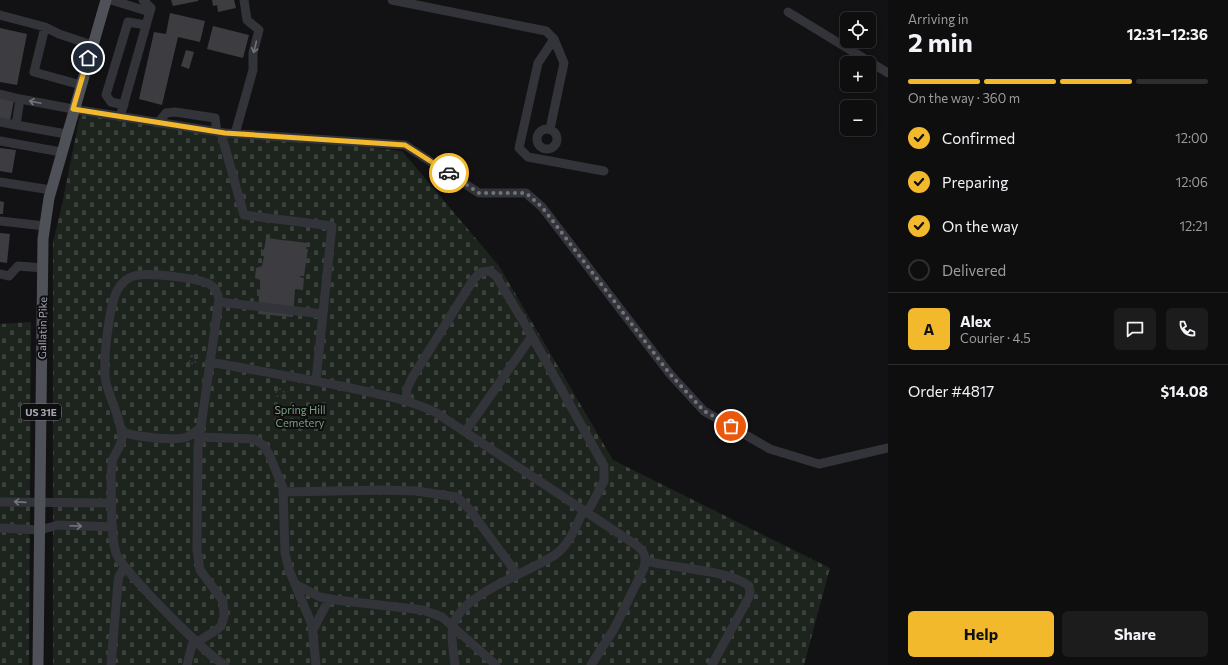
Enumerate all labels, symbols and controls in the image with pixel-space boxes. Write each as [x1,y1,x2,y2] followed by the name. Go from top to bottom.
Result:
[908,11,968,27] text: Arriving in
[840,12,876,136] map controls
[840,12,876,48] button: locate
[1127,25,1208,43] text: 12:31–12:36
[908,26,973,57] text: 2 min
[250,40,258,53] one-way arrow
[71,41,105,75] pin
[77,47,99,69] icon: home
[840,56,876,92] button: +
[908,90,1020,106] text: On the way · 360 m
[29,97,42,105] one-way arrow
[840,100,876,136] button: −
[908,127,930,149] icon: check
[942,129,1015,147] text: Confirmed
[1175,130,1208,146] text: 12:00
[429,153,469,193] courier
[438,162,460,184] icon: car
[908,171,930,193] icon: check
[942,173,1008,191] text: Preparing
[1176,174,1208,190] text: 12:06
[908,215,930,237] icon: check
[942,217,1019,235] text: On the way
[1179,218,1208,234] text: 12:21
[942,261,1006,279] text: Delivered
[35,297,49,359] street label: Gallatin Pike
[1114,308,1156,350] button: chat
[1166,308,1208,350] button: phone
[960,312,991,330] text: Alex
[924,320,934,338] text: A
[960,330,1031,346] text: Courier · 4.5
[908,382,994,400] text: Order #4817
[1160,382,1208,400] text: $14.08
[274,403,326,429] park label: Spring Hill Cemetery
[21,404,61,420] road number: US 31E
[714,409,748,443] pin
[720,415,742,437] icon: bag
[14,498,27,505] one-way arrow
[69,522,82,530] one-way arrow
[908,611,1054,657] button: Help
[1062,611,1208,657] button: Share

